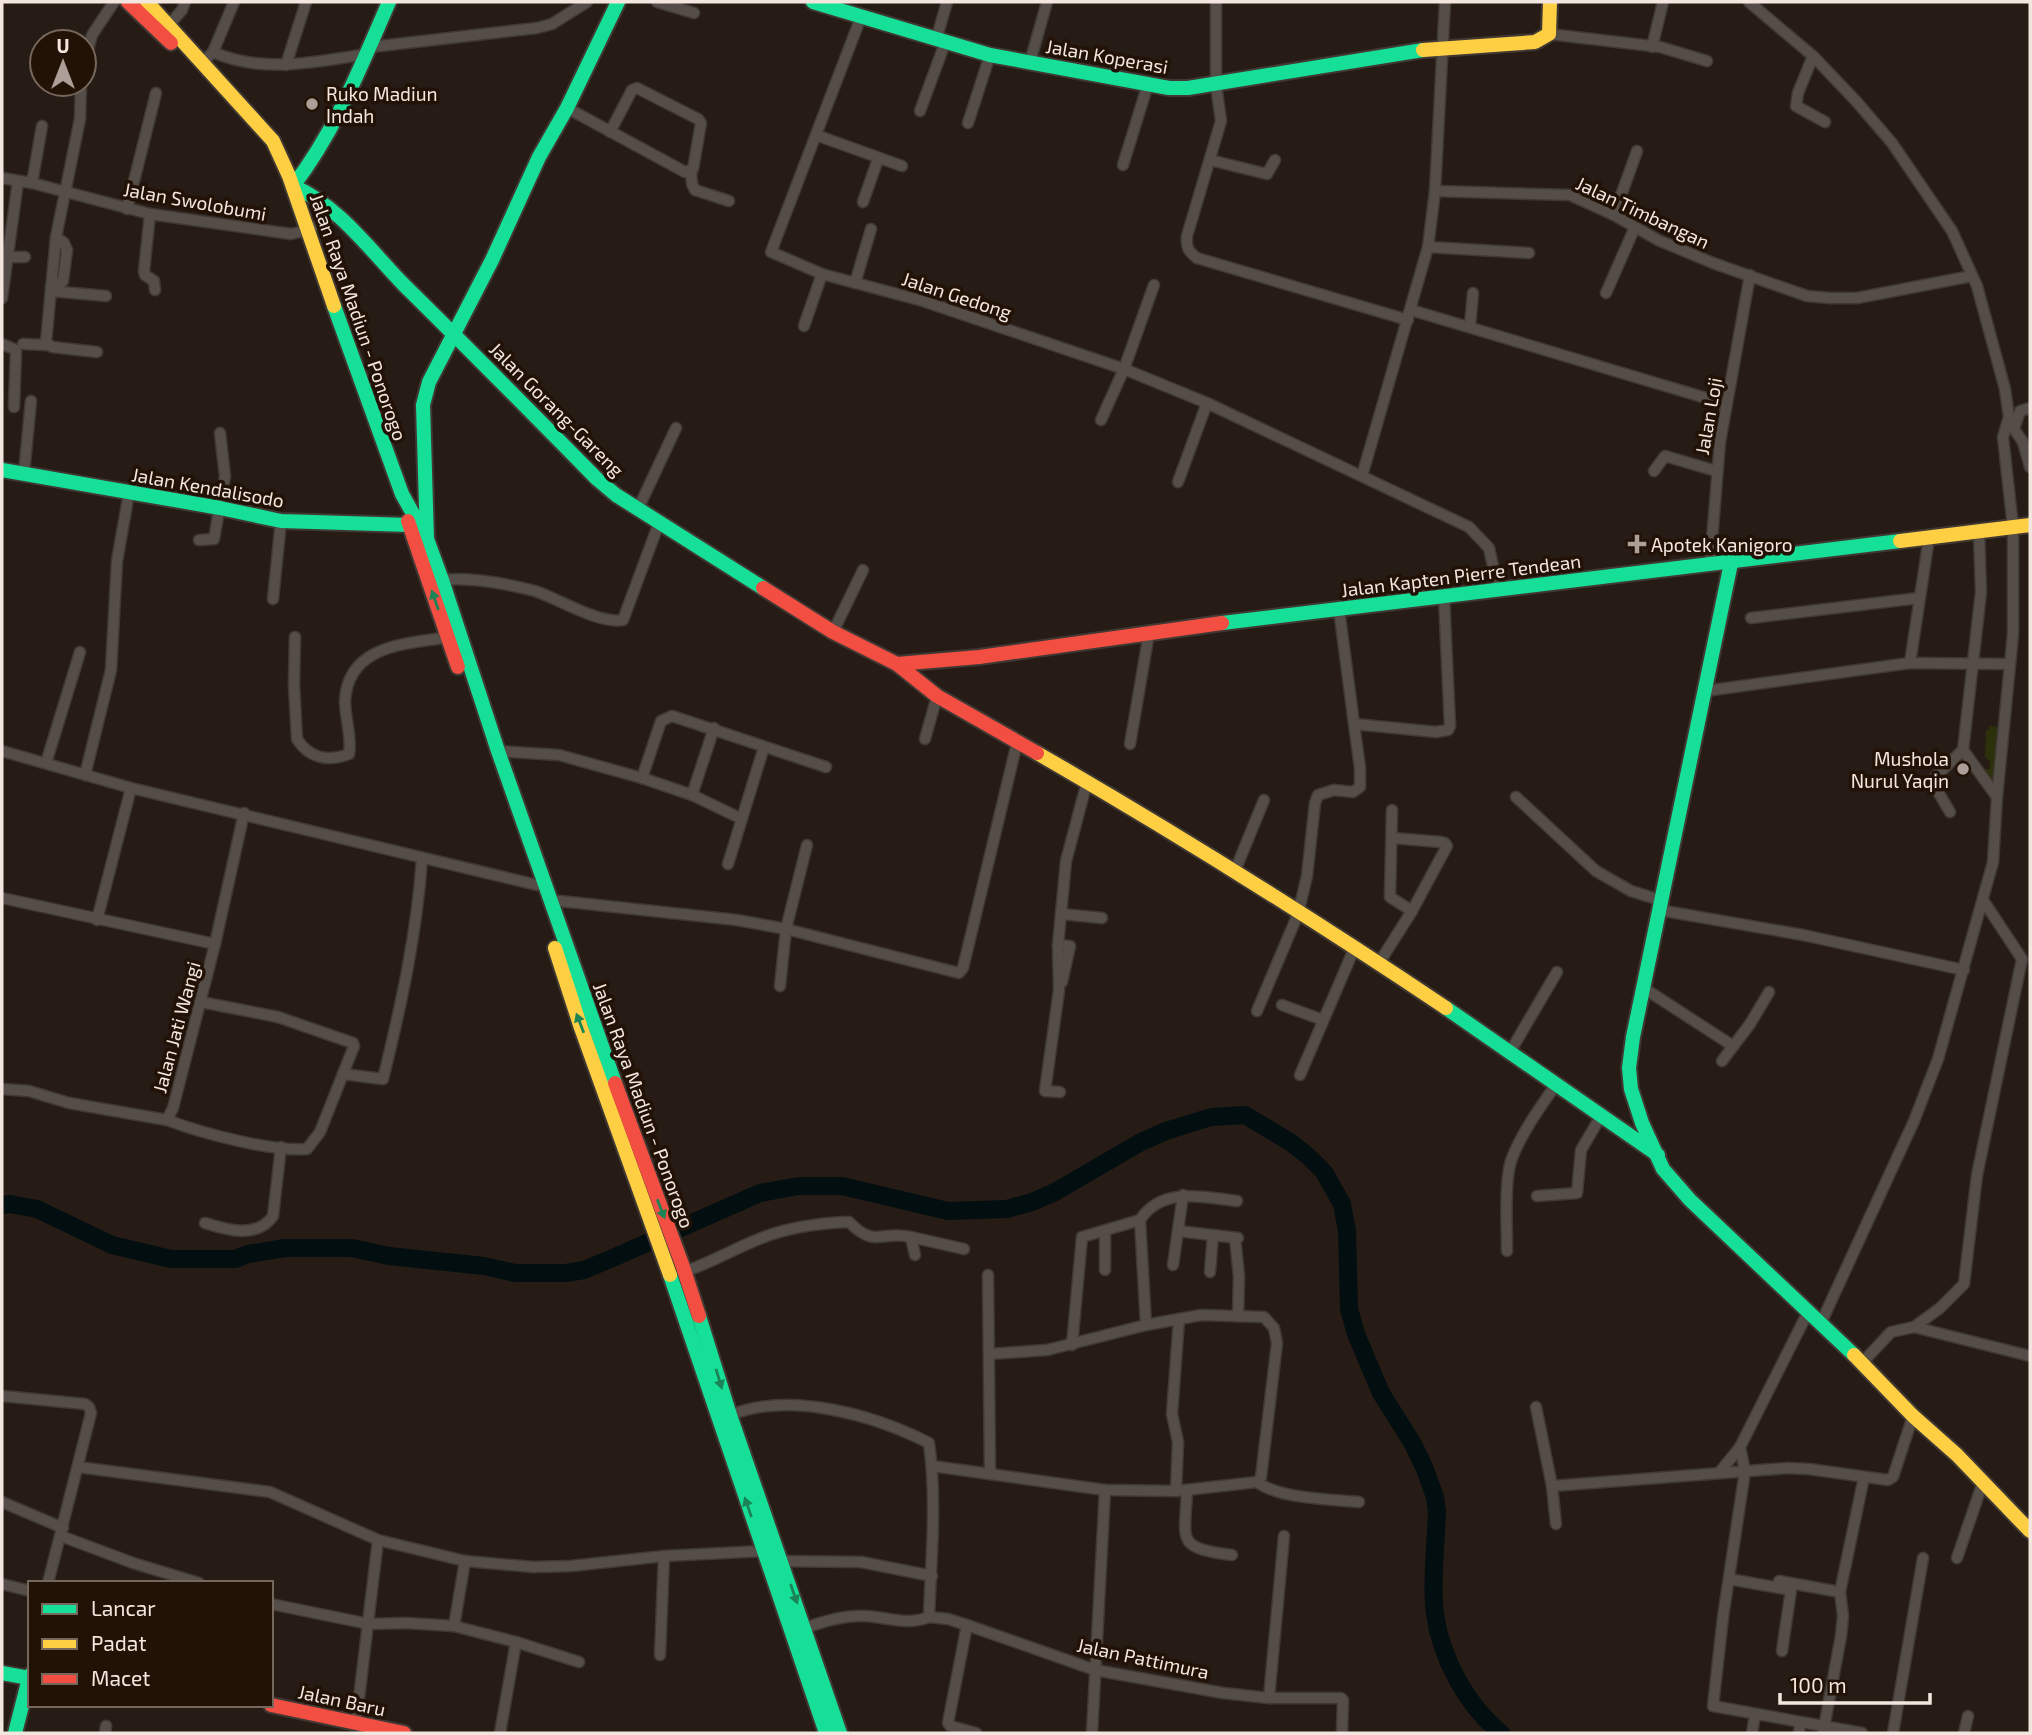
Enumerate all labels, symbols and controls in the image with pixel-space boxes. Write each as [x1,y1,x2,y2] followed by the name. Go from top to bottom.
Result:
[28,28,98,98] north arrow
[56,34,70,57] text: U
[1044,34,1170,78] street label: Jalan Koperasi
[326,82,438,127] place label: Ruko Madiun Indah
[304,96,320,112] marker: Ruko Madiun Indah
[1573,171,1713,253] street label: Jalan Timbangan
[122,177,268,225] street label: Jalan Swolobumi
[306,190,412,444] street label: Jalan Raya Madiun - Ponorogo
[899,266,1015,324] street label: Jalan Gedong
[485,337,629,481] street label: Jalan Gorang-Gareng
[1690,375,1726,457] street label: Jalan Loji
[130,462,286,512] street label: Jalan Kendalisodo
[1651,533,1793,556] place label: Apotek Kanigoro
[1629,536,1645,552] marker: Apotek Kanigoro
[1340,549,1582,601] street label: Jalan Kapten Pierre Tendean
[429,589,440,610] one-way arrow
[1851,747,1949,792] place label: Mushola Nurul Yaqin
[1955,761,1971,777] marker: Mushola Nurul Yaqin
[147,959,205,1095] street label: Jalan Jati Wangi
[589,979,699,1231] street label: Jalan Raya Madiun - Ponorogo
[574,1013,585,1034] one-way arrow
[656,1199,667,1220] one-way arrow
[715,1368,725,1389] one-way arrow
[742,1496,753,1517] one-way arrow
[28,1581,273,1707] legend
[789,1583,800,1604] one-way arrow
[91,1595,156,1620] text: Lancar
[91,1630,146,1655] text: Padat
[1075,1633,1211,1683] street label: Jalan Pattimura
[1780,1662,1930,1706] scale bar
[91,1665,150,1690] text: Macet
[1790,1672,1847,1697] text: 100 m
[296,1680,388,1720] street label: Jalan Baru

